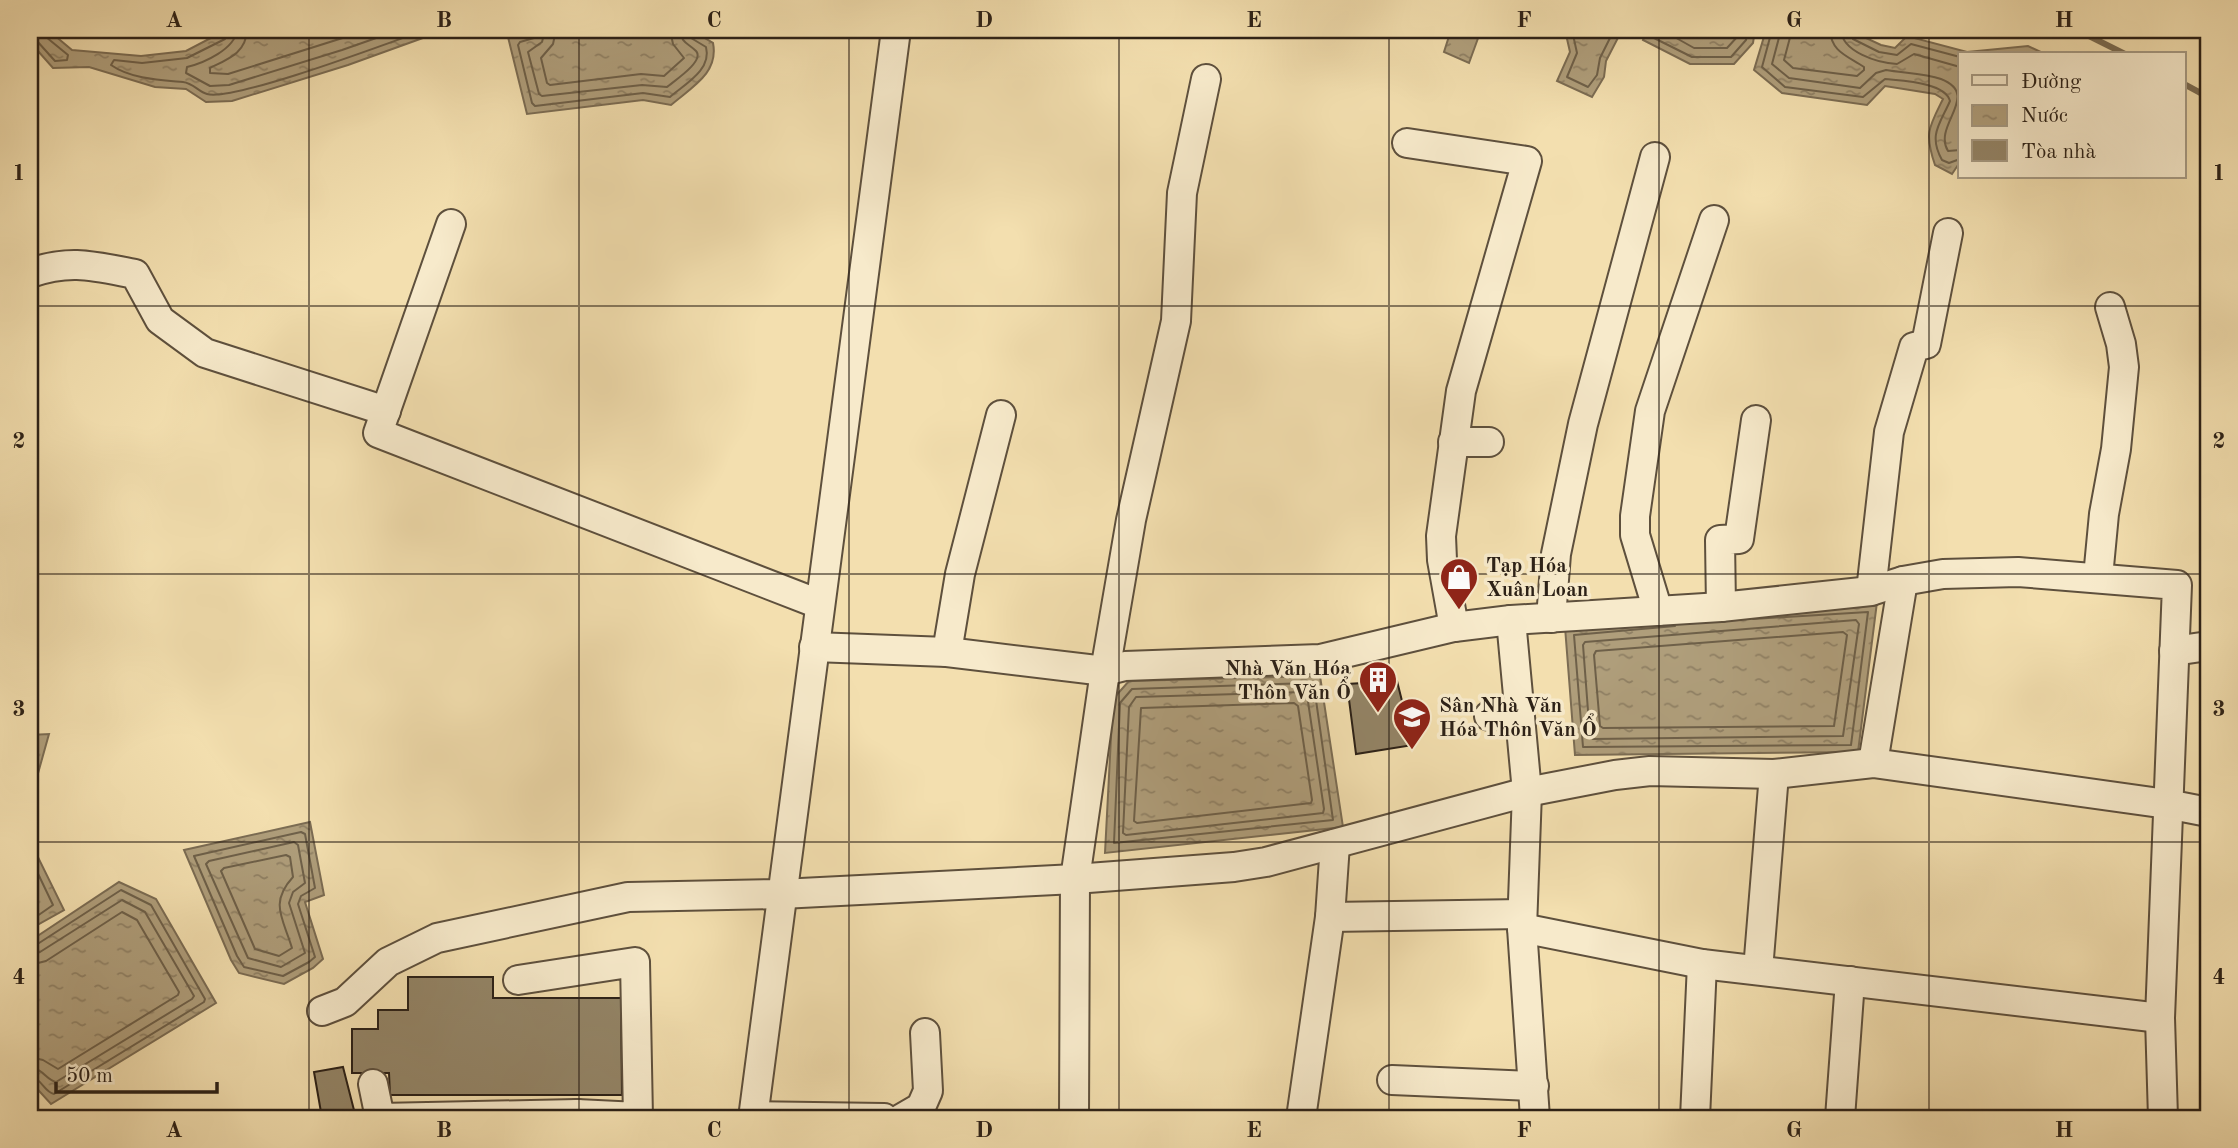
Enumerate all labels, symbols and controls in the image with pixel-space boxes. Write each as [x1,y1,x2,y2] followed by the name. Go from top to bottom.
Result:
[165,9,183,32] text: A
[436,9,452,32] text: B
[706,9,722,32] text: C
[975,9,993,32] text: D
[1246,9,1262,32] text: E
[1516,9,1532,32] text: F
[1786,9,1802,32] text: G
[2055,9,2073,32] text: H
[1958,52,2186,178] legend
[2021,72,2082,93] text: Đường
[2021,106,2068,127] text: Nước
[2021,142,2096,163] text: Tòa nhà
[12,162,26,185] text: 1
[2212,162,2226,185] text: 1
[12,430,26,453] text: 2
[2212,430,2226,453] text: 2
[1438,556,1480,611] shop icon: Tạp Hóa Xuân Loan
[1486,556,1589,601] place label: Tạp Hóa Xuân Loan
[1225,659,1351,704] place label: Nhà Văn Hóa Thôn Văn Ổ
[1357,659,1399,714] building icon: Nhà Văn Hóa Thôn Văn Ổ
[1391,696,1433,751] school or university icon: Sân Nhà Văn Hóa Thôn Văn Ổ
[1439,696,1597,741] place label: Sân Nhà Văn Hóa Thôn Văn Ổ
[12,698,26,721] text: 3
[2212,698,2226,721] text: 3
[12,966,26,989] text: 4
[2212,966,2226,989] text: 4
[56,1050,217,1094] scale bar
[66,1066,113,1087] text: 50 m
[165,1119,183,1142] text: A
[436,1119,452,1142] text: B
[706,1119,722,1142] text: C
[975,1119,993,1142] text: D
[1246,1119,1262,1142] text: E
[1516,1119,1532,1142] text: F
[1786,1119,1802,1142] text: G
[2055,1119,2073,1142] text: H

